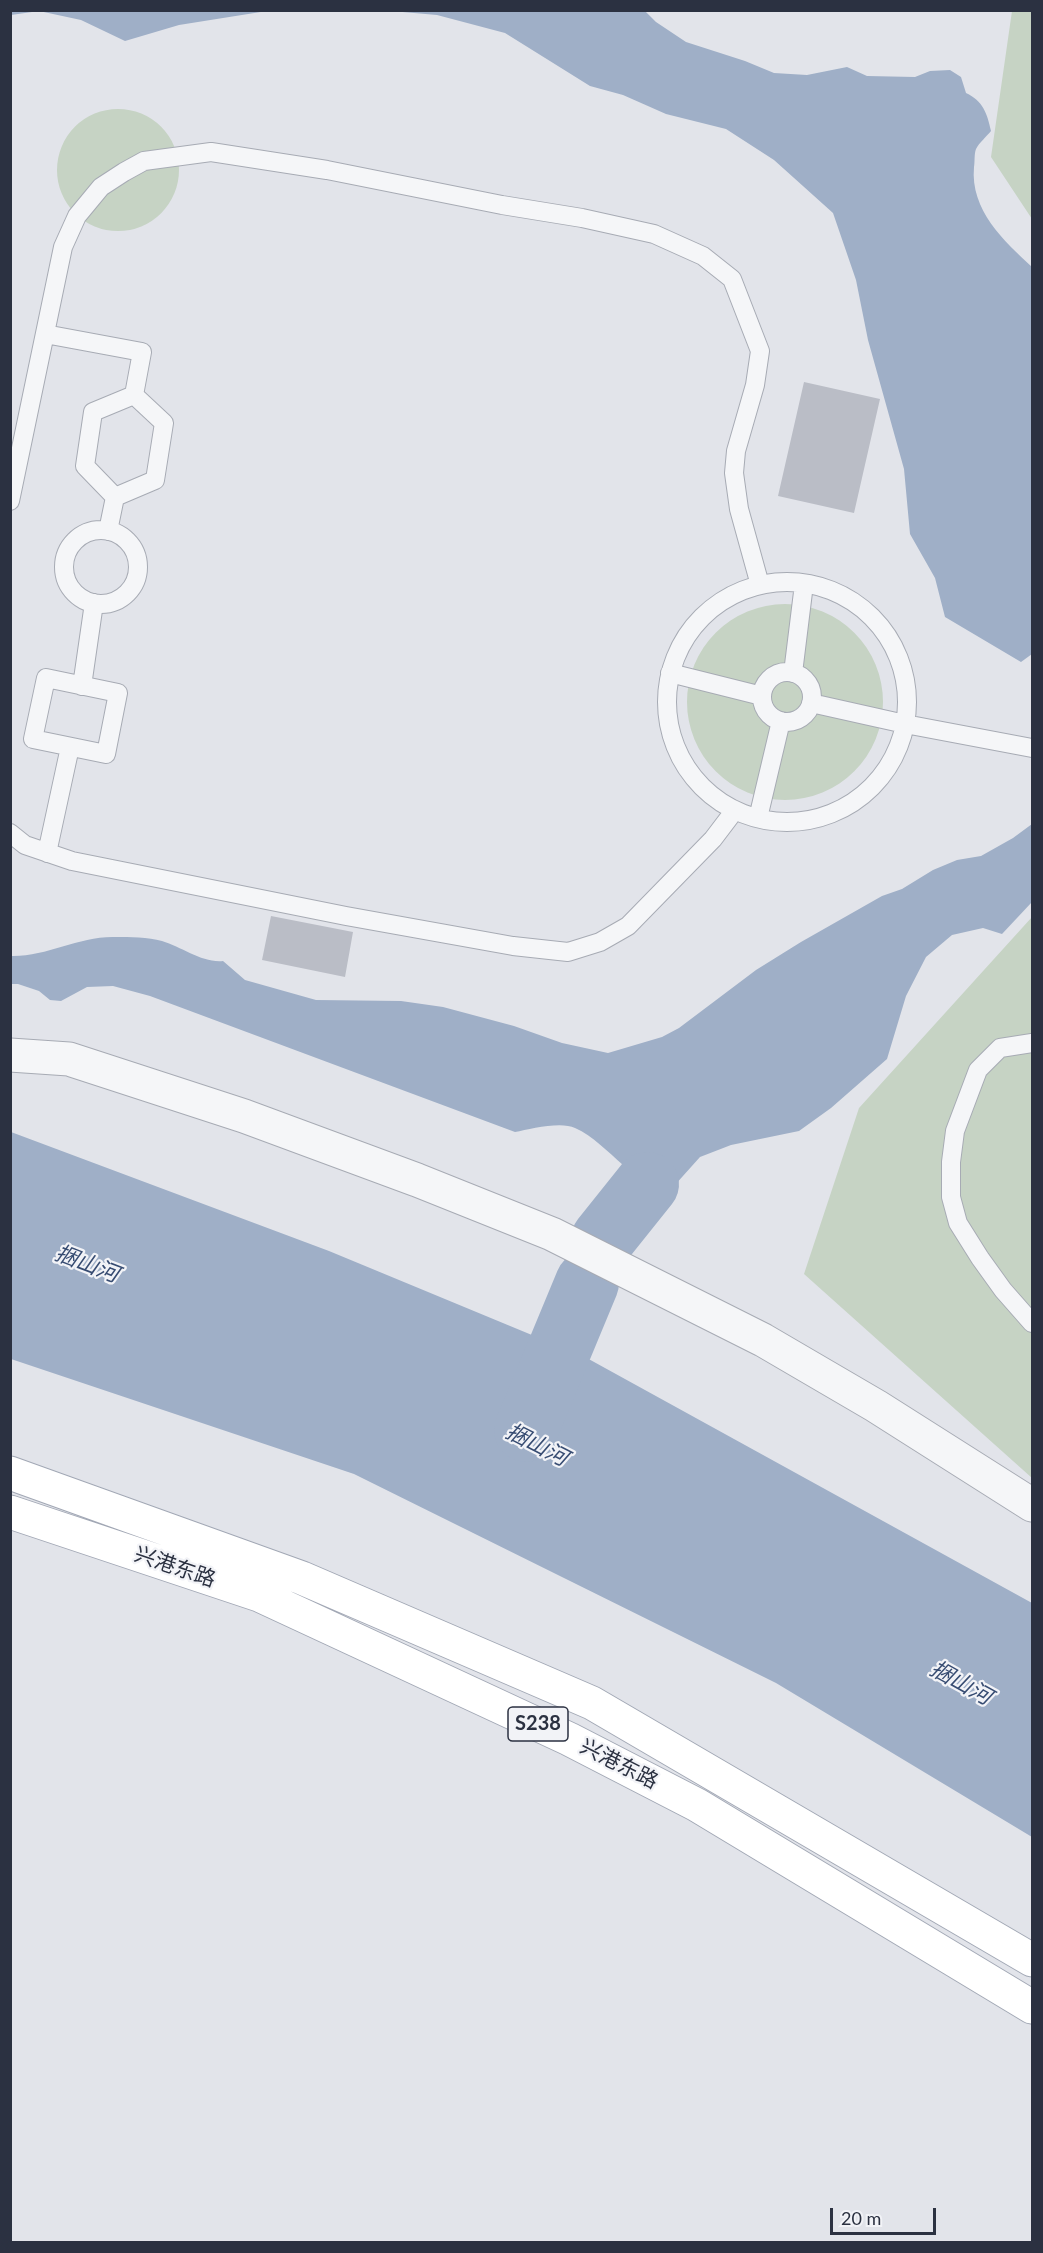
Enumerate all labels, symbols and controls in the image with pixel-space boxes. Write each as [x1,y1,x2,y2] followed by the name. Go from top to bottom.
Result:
[51,1240,123,1288] water label: 捆山河
[502,1418,572,1472] water label: 捆山河
[131,1541,219,1593] street label: 兴港东路
[926,1655,996,1711] water label: 捆山河
[508,1707,568,1741] road number: S238
[576,1734,662,1794] street label: 兴港东路
[833,2196,940,2234] scale bar
[841,2207,881,2229] text: 20 m

